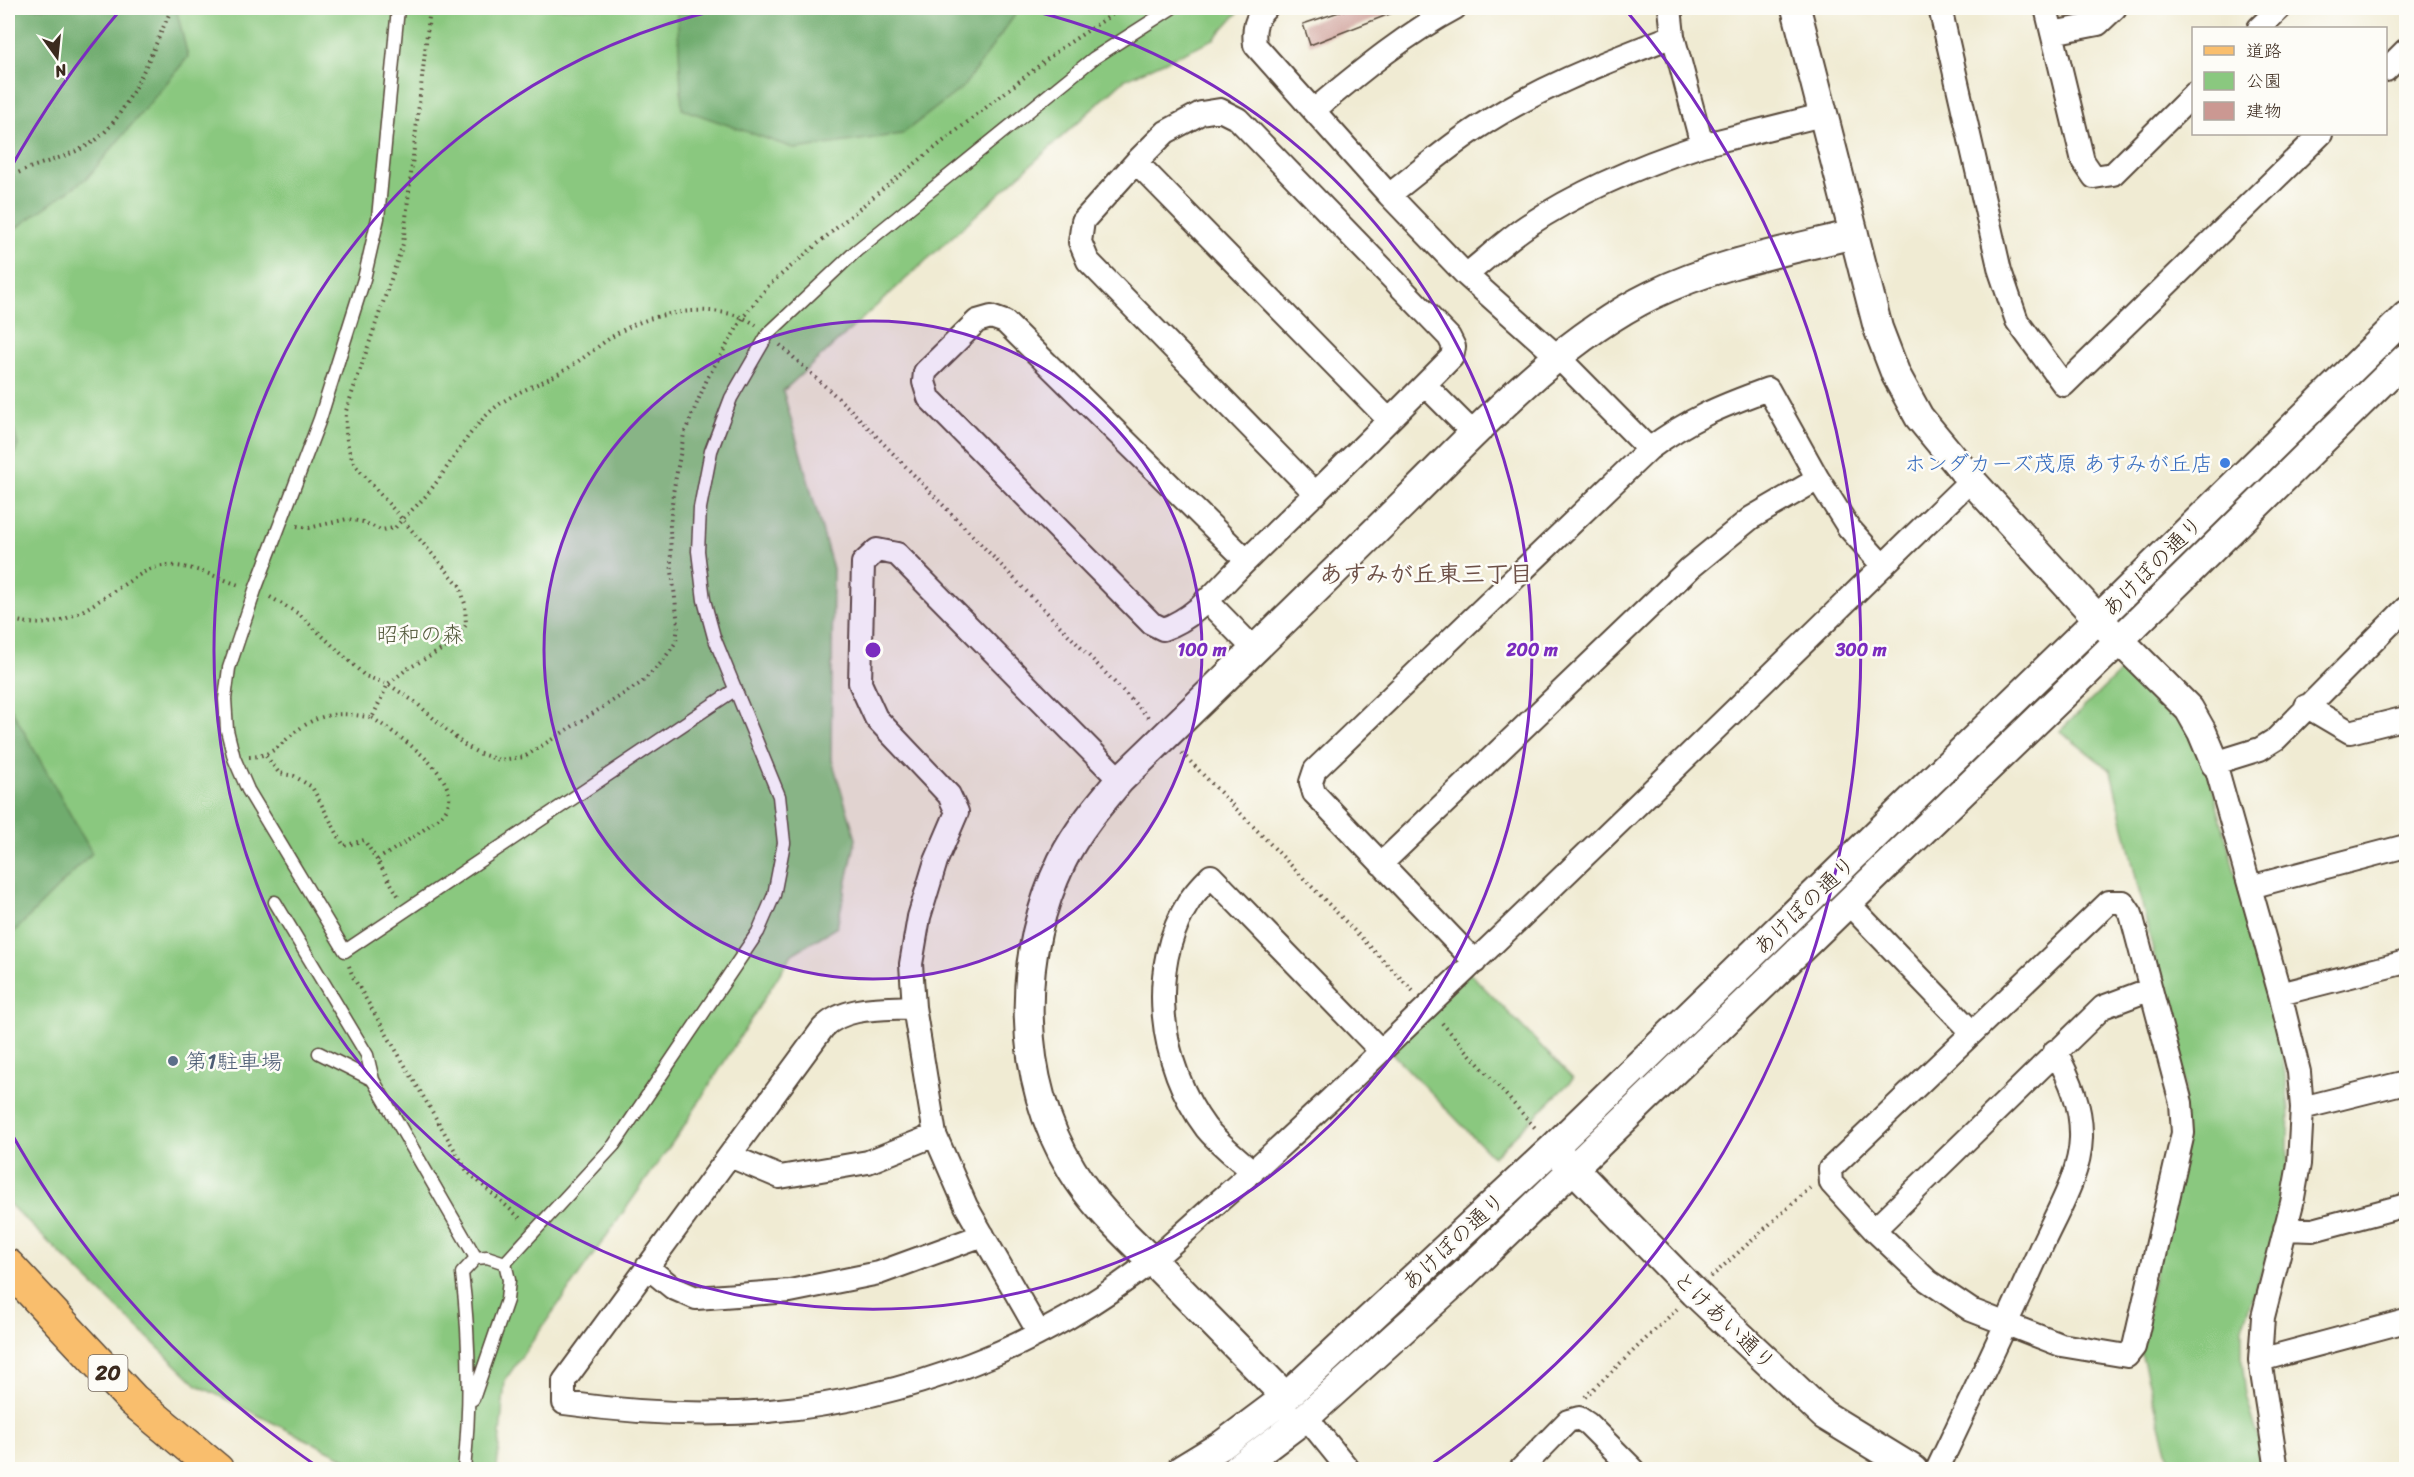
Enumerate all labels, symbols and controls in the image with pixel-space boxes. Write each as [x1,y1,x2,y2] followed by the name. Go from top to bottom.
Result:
[27,27,87,87] north arrow
[2192,27,2387,135] legend
[2246,35,2282,67] text: 道路
[51,55,71,87] text: N
[2246,65,2282,97] text: 公園
[2246,95,2282,127] text: 建物
[1904,444,2213,483] place label: ホンダカーズ茂原 あすみが丘店
[2218,456,2232,470] marker: ホンダカーズ茂原 あすみが丘店
[2092,506,2213,627] street label: あけぼの通り
[1319,553,1533,595] district label: あすみが丘東三丁目
[376,615,464,654] park label: 昭和の森
[1178,634,1227,666] text: 100 m
[1505,634,1558,666] text: 200 m
[1834,634,1887,666] text: 300 m
[863,640,883,660] centre of rings
[1743,845,1865,965] street label: あけぼの通り
[185,1042,282,1081] place label: 第1駐車場
[166,1054,180,1068] marker: 第1駐車場
[1392,1182,1515,1301] street label: あけぼの通り
[1664,1260,1786,1380] street label: とけあい通り
[88,1355,128,1391] road number: 20

